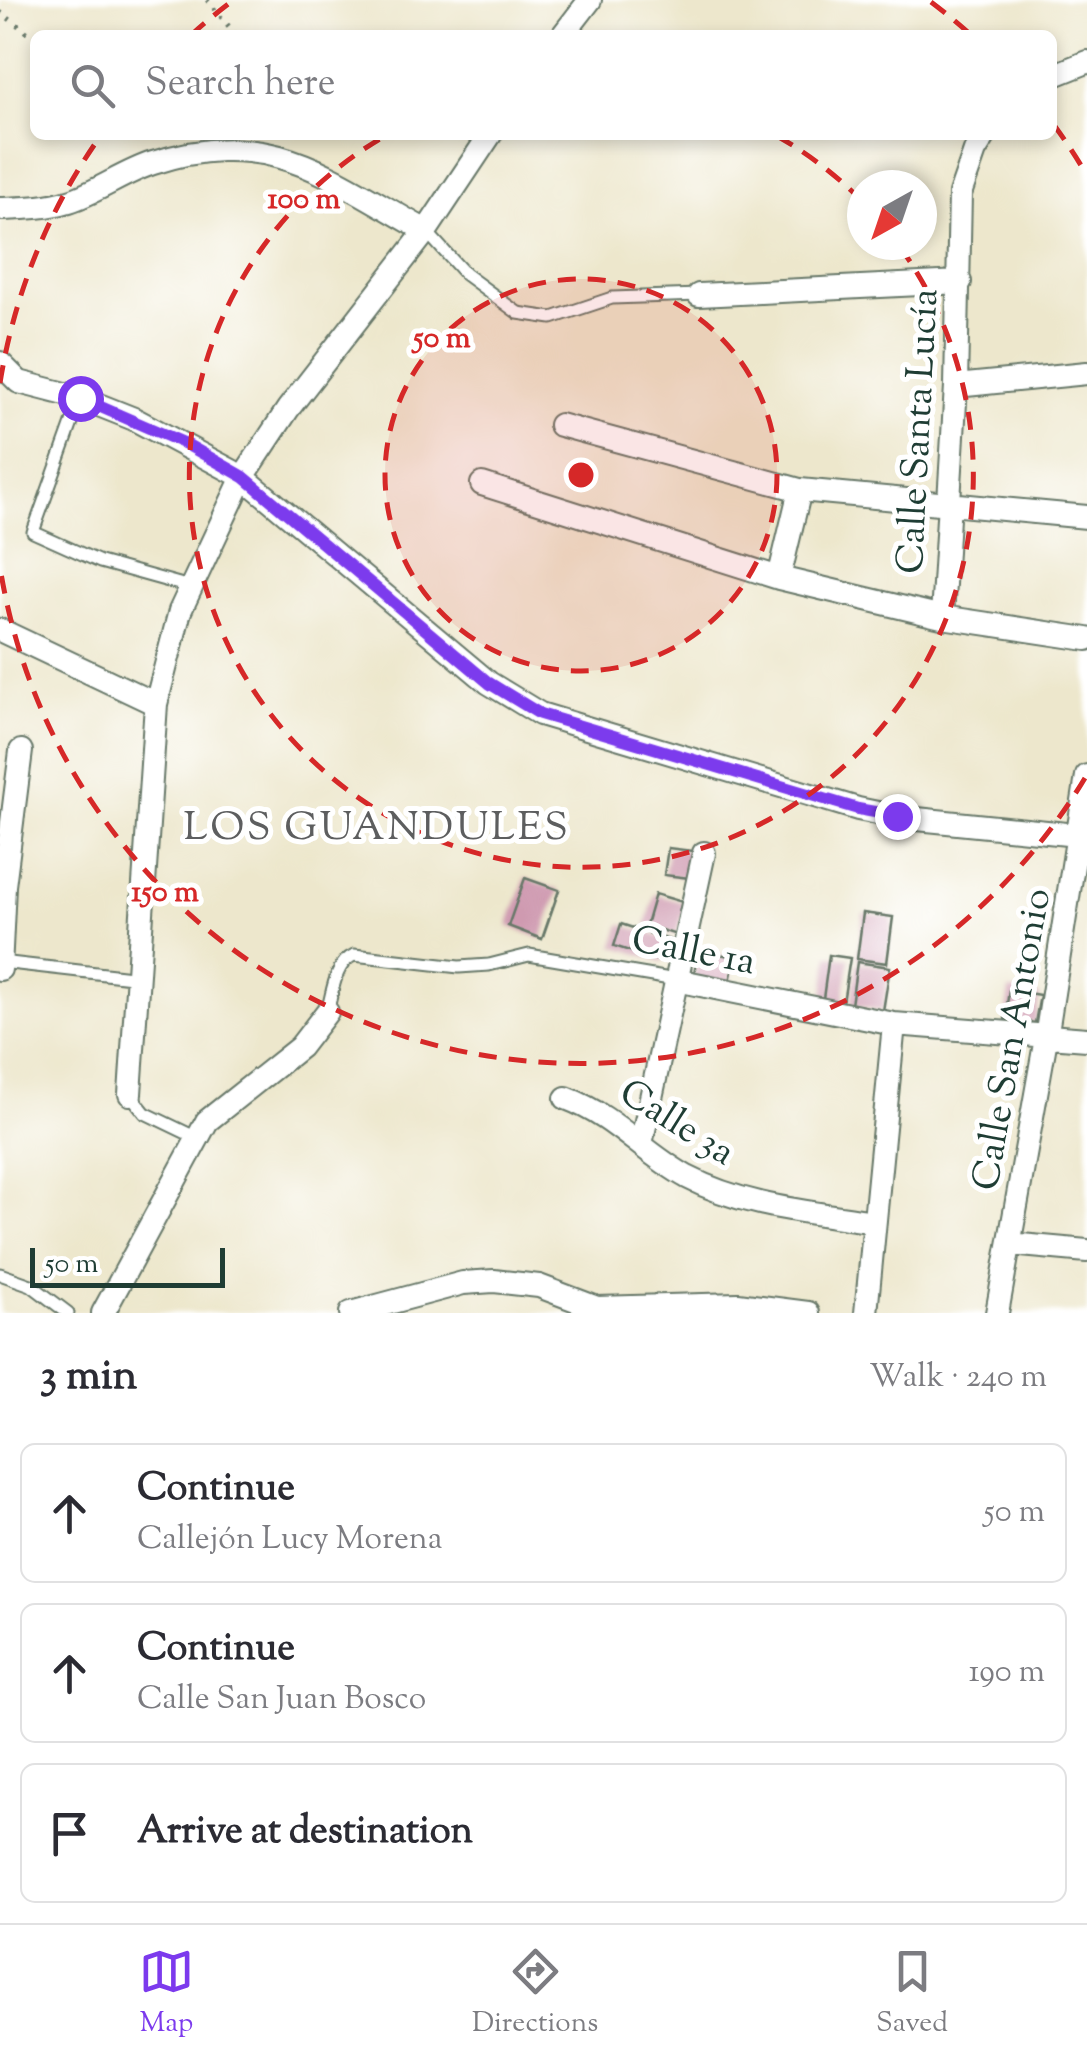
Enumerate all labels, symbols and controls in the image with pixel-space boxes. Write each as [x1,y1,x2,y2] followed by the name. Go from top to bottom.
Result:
[30,30,1057,140] search box
[65,58,120,113] icon: search
[145,58,336,112] text: Search here
[847,170,937,260] north arrow
[268,179,341,222] text: 100 m
[886,287,954,575] street label: Calle Santa Lucía
[411,318,471,361] text: 50 m
[58,376,104,422] route start
[563,457,599,493] centre of rings
[875,794,921,840] route end
[184,801,570,858] district label: LOS GUANDULES
[131,872,199,915] text: 150 m
[961,885,1067,1195] street label: Calle San Antonio
[627,915,760,991] street label: Calle 1a
[608,1068,744,1181] street label: Calle 3a
[30,1243,225,1288] scale bar
[45,1245,99,1285] text: 50 m
[40,1348,137,1408] text: 3 min
[869,1355,1047,1401] text: Walk · 240 m
[137,1463,295,1517] text: Continue
[42,1486,97,1541] icon: ahead
[984,1490,1045,1536] text: 50 m
[137,1517,442,1563] text: Callejón Lucy Morena
[137,1623,295,1677] text: Continue
[42,1646,97,1701] icon: ahead
[969,1650,1045,1696] text: 190 m
[137,1677,426,1723] text: Calle San Juan Bosco
[42,1806,97,1861] icon: arrive
[137,1806,473,1860] text: Arrive at destination
[139,1944,194,2044] tab: Map
[472,1944,598,2044] tab: Directions
[876,1944,948,2044] tab: Saved

